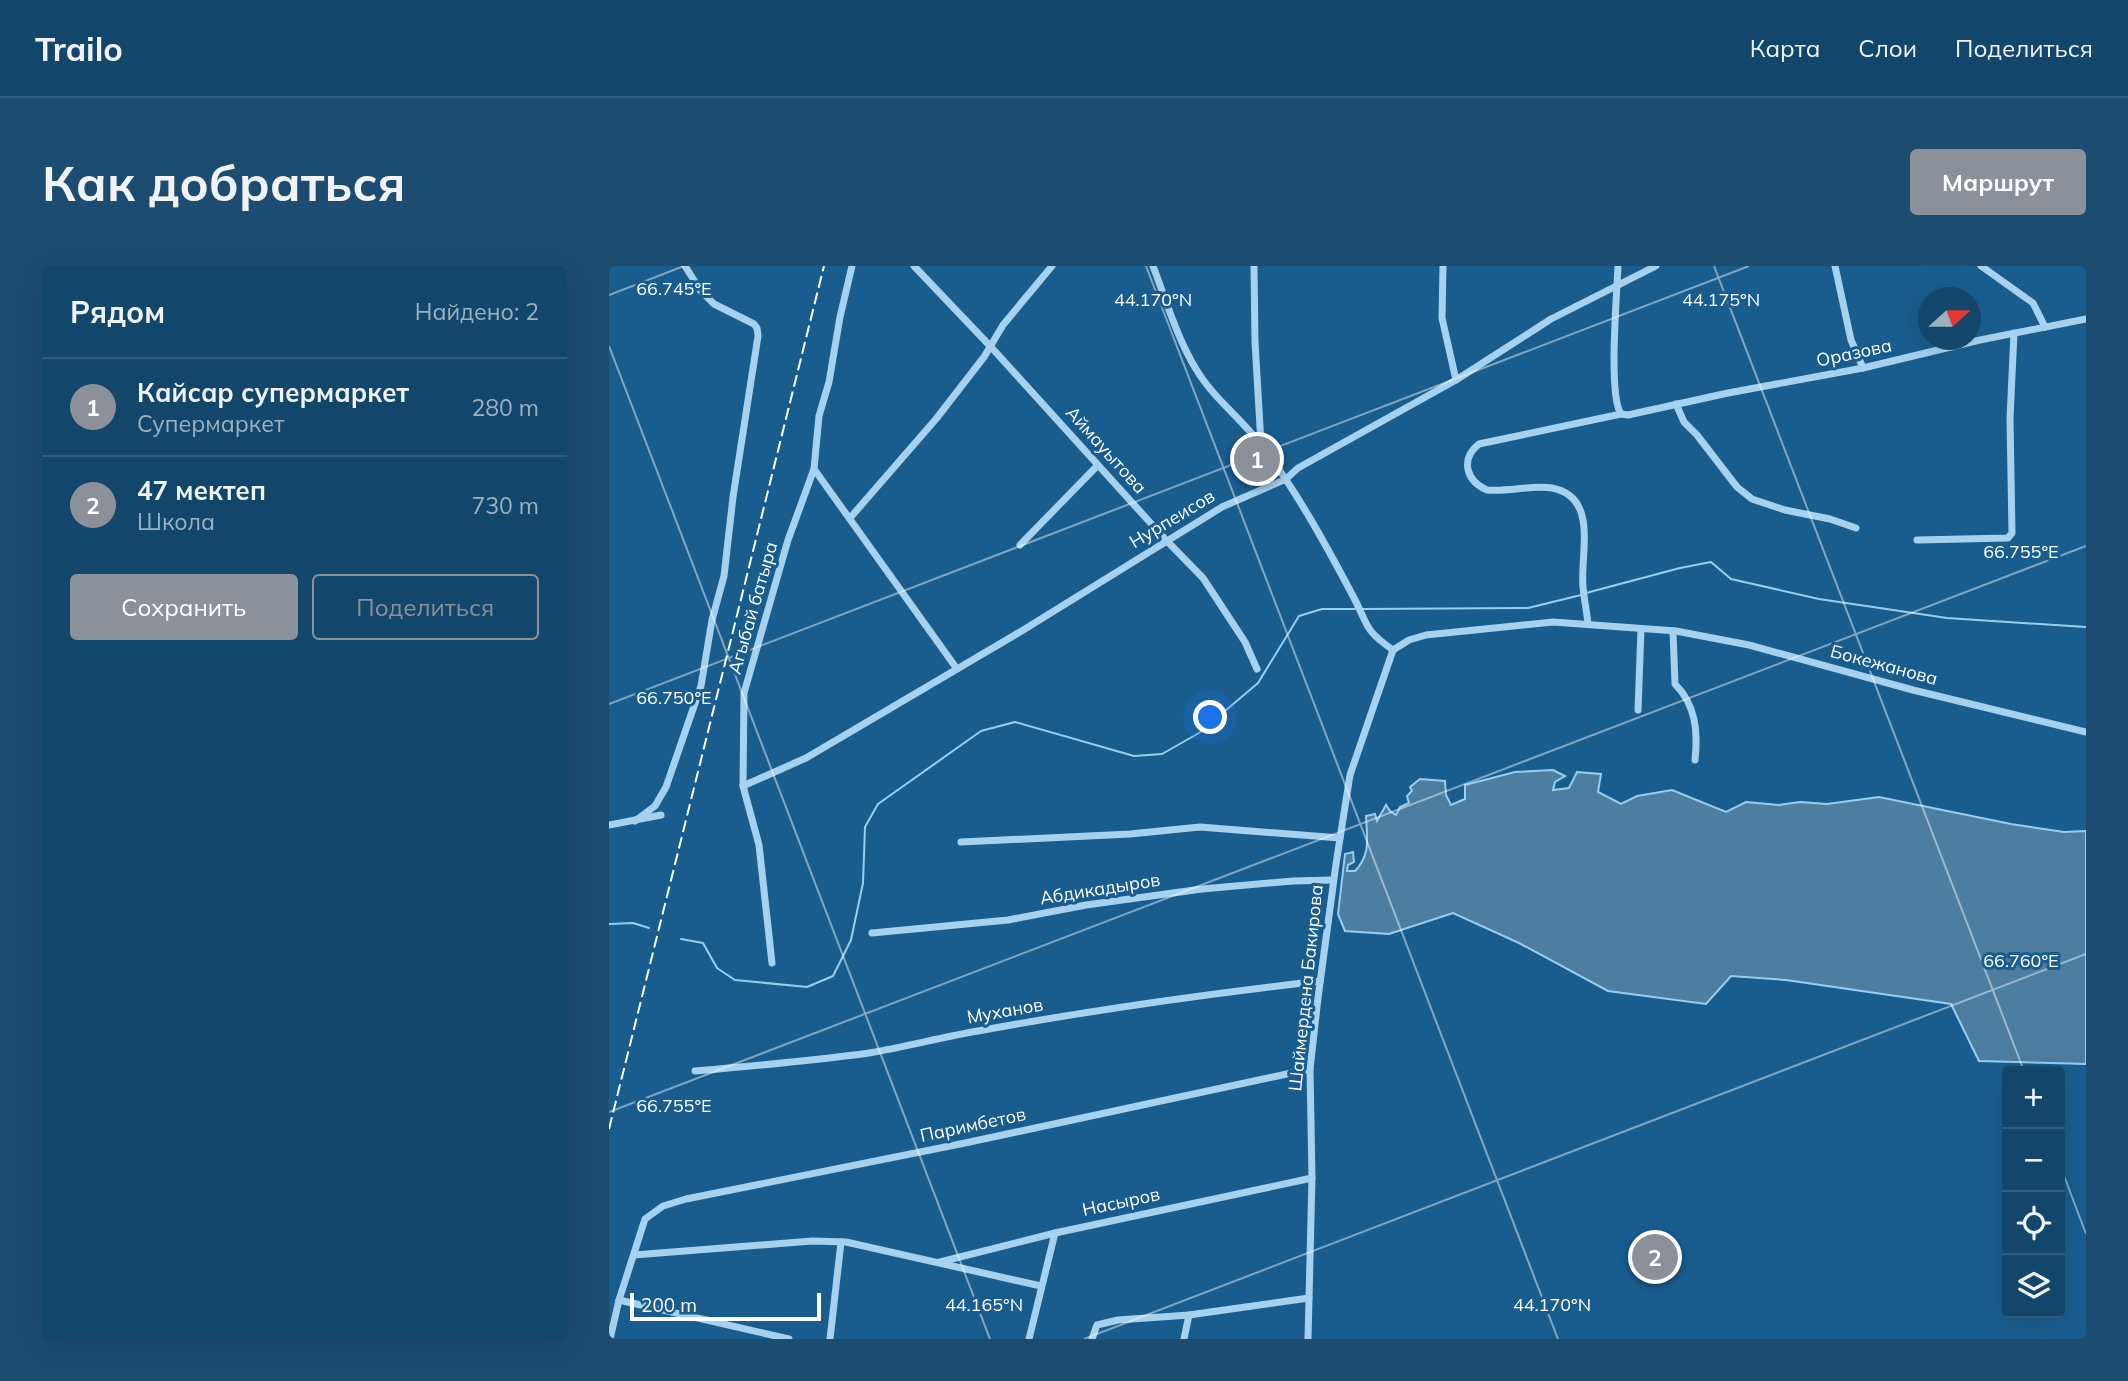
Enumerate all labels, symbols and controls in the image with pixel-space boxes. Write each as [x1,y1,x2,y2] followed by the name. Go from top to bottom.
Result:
[35,28,123,69] text: Trailo
[1750,33,1820,63] text: Карта
[1858,33,1917,63] text: Слои
[1955,33,2093,63] text: Поделиться
[1910,149,2086,215] button: Маршрут
[42,152,405,213] text: Как добраться
[636,277,712,300] text: 66.745°E
[1918,287,1981,350] north arrow
[1114,288,1192,311] text: 44.170°N
[1682,288,1760,311] text: 44.175°N
[70,293,165,331] text: Рядом
[415,297,539,326] text: Найдено: 2
[1814,333,1894,372] street label: Оразова
[137,376,409,409] text: Кайсар супермаркет
[86,393,100,422] text: 1
[471,393,539,422] text: 280 m
[1061,401,1152,498] street label: Аймауытова
[137,409,284,438] text: Супермаркет
[1234,433,1280,485] pin: 1
[137,474,266,507] text: 47 мектеп
[1125,484,1219,553] street label: Нурпеисов
[86,491,100,520] text: 2
[471,491,539,520] text: 730 m
[137,507,215,536] text: Школа
[723,539,782,677] street label: Агыбай батыра
[1983,540,2059,563] text: 66.755°E
[70,574,298,640] button: Сохранить
[312,574,539,640] button: Поделиться
[1828,639,1940,690] street label: Бокежанова
[636,686,712,709] text: 66.750°E
[1193,700,1227,734] your location
[1038,868,1162,909] street label: Абдикадыров
[1283,884,1328,1092] street label: Шаймердена Бакирова
[1983,949,2059,972] text: 66.760°E
[965,992,1045,1029] street label: Муханов
[2002,1066,2065,1318] map controls
[2002,1066,2065,1129] button: +
[636,1094,712,1117] text: 66.755°E
[918,1102,1028,1147] street label: Паримбетов
[2002,1129,2065,1192] button: −
[1080,1182,1162,1221] street label: Насыров
[2002,1192,2065,1255] button: locate
[1632,1231,1678,1283] pin: 2
[2002,1255,2065,1318] button: layers
[630,1290,821,1322] scale bar
[641,1293,697,1317] text: 200 m
[945,1293,1023,1316] text: 44.165°N
[1513,1293,1591,1316] text: 44.170°N

